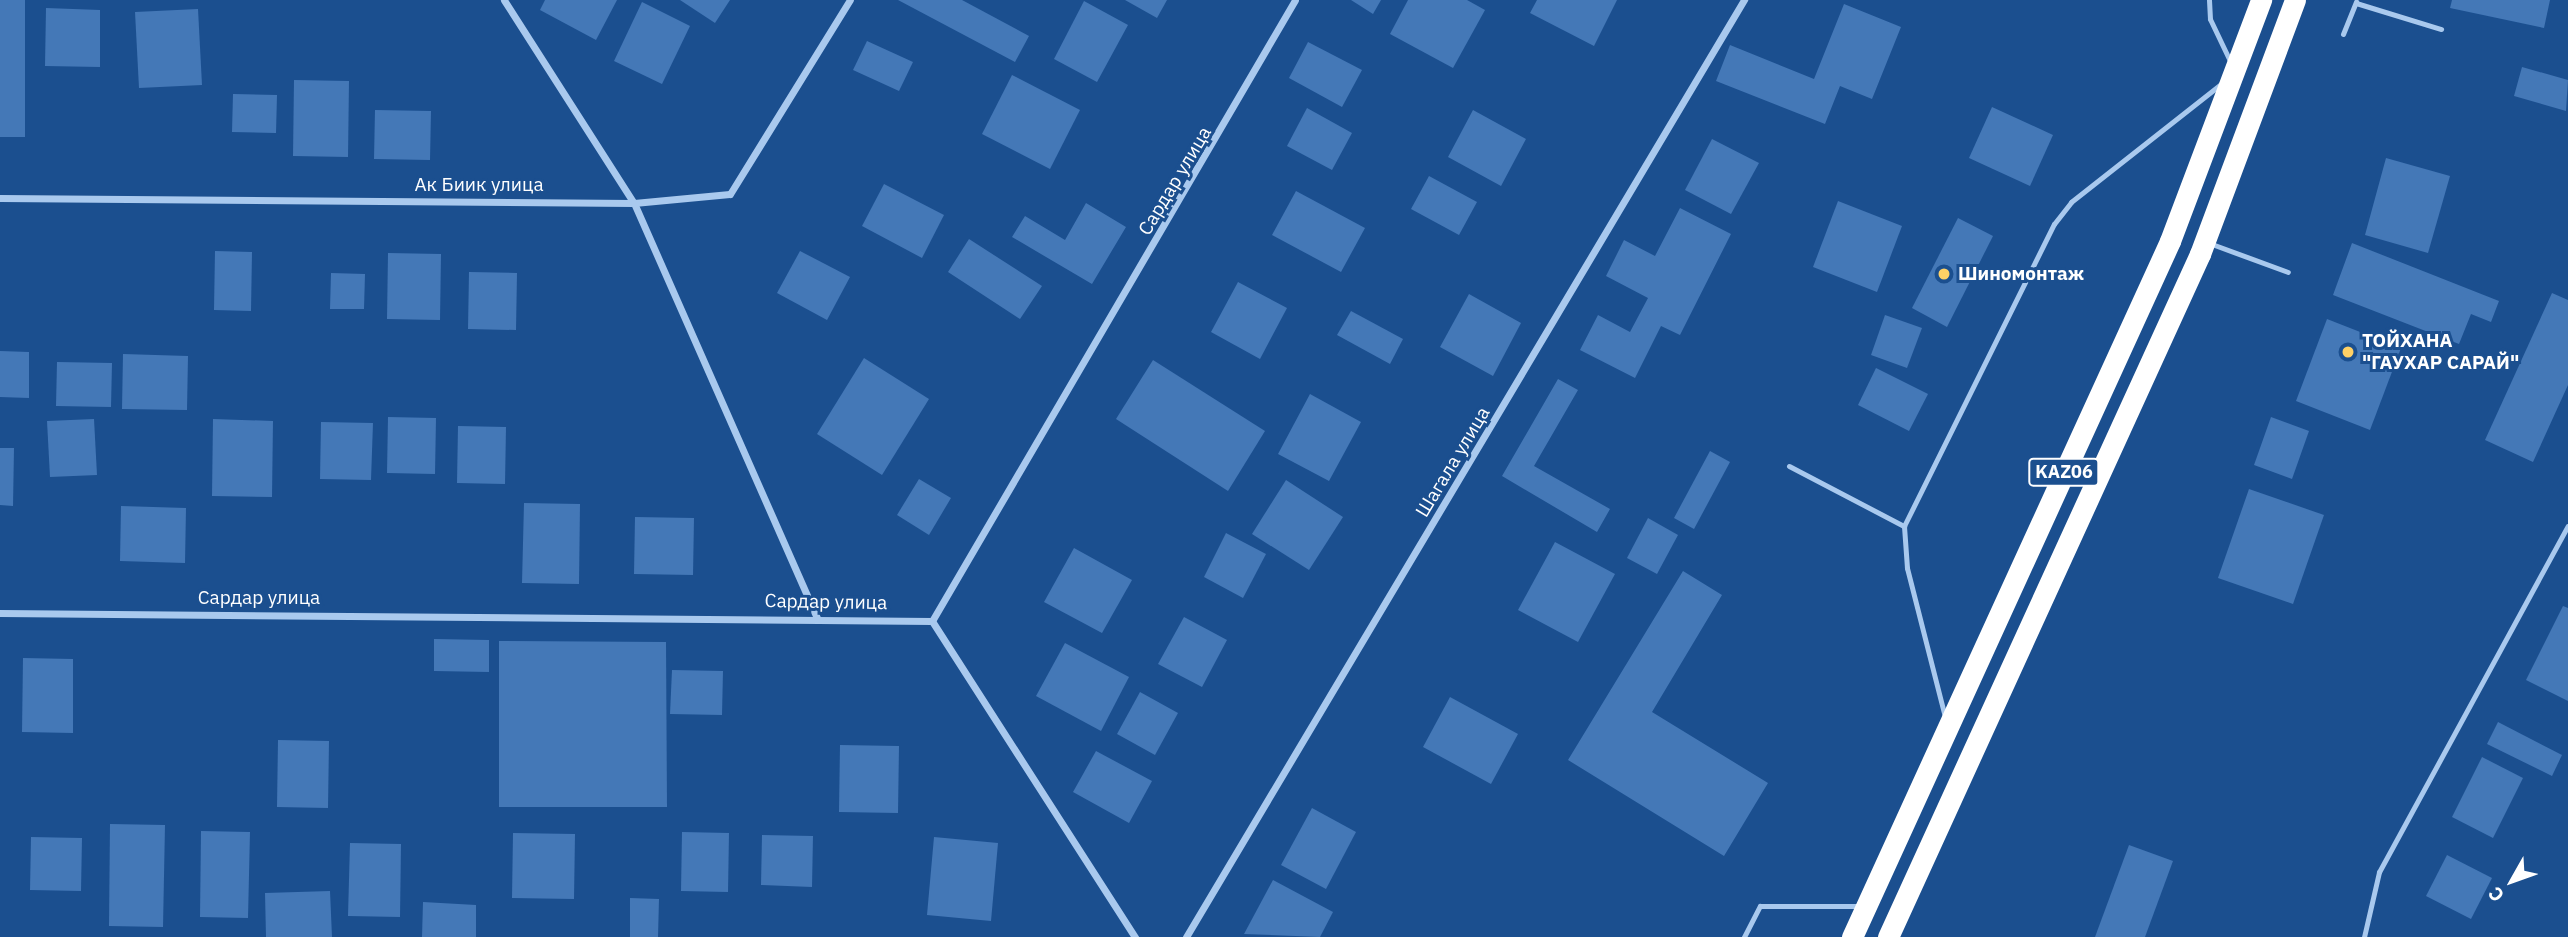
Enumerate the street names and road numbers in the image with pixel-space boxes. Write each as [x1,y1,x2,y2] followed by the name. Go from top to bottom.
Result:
[1134,123,1216,239] street label: Сардар улица
[414,174,544,196] street label: Ак Биик улица
[1411,403,1495,521] street label: Шагала улица
[2027,458,2101,486] road number: KАZ06
[198,587,320,609] street label: Сардар улица
[765,590,887,614] street label: Сардар улица

